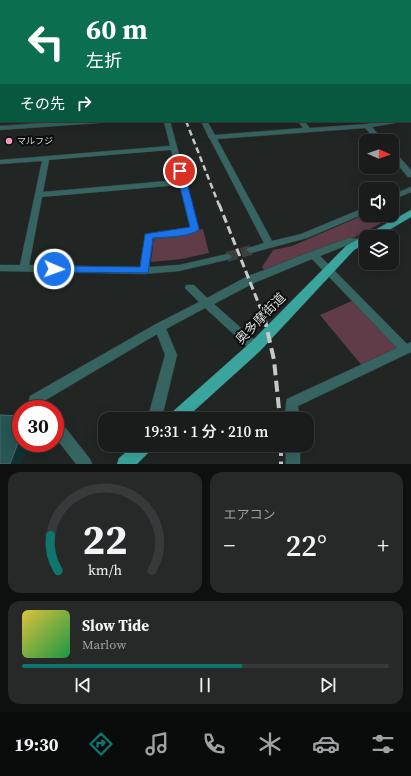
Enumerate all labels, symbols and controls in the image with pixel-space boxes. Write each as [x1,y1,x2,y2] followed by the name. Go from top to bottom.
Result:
[86,10,148,48] text: 60 m
[20,16,72,68] icon: left
[86,48,122,73] text: 左折
[73,92,95,114] icon: right
[20,93,65,114] text: その先
[359,134,399,174] north arrow
[359,134,399,270] map controls
[17,135,53,147] place label: マルフジ
[4,136,14,146] marker: マルフジ
[163,154,197,188] pin
[169,160,191,182] icon: arrive
[359,182,399,222] button: sound
[359,230,399,270] button: layers
[33,248,75,290] position arrow
[232,289,289,348] street label: 奥多摩街道
[12,400,64,452] speed limit sign: 30
[144,421,268,442] text: 19:31 · 1 分 · 210 m
[224,506,276,523] text: エアコン
[82,510,127,567] text: 22
[286,525,327,566] text: 22°
[224,530,235,560] text: −
[377,530,389,560] text: +
[88,559,122,579] text: km/h
[82,615,149,636] text: Slow Tide
[82,636,126,653] text: Marlow
[72,674,94,696] icon: previous
[194,674,216,696] icon: pause
[317,674,339,696] icon: next
[87,730,115,758] icon: directions
[143,730,171,758] icon: music
[200,730,228,758] icon: phone
[256,730,284,758] icon: climate
[312,730,340,758] icon: car
[369,730,397,758] icon: filters
[14,732,59,757] text: 19:30

